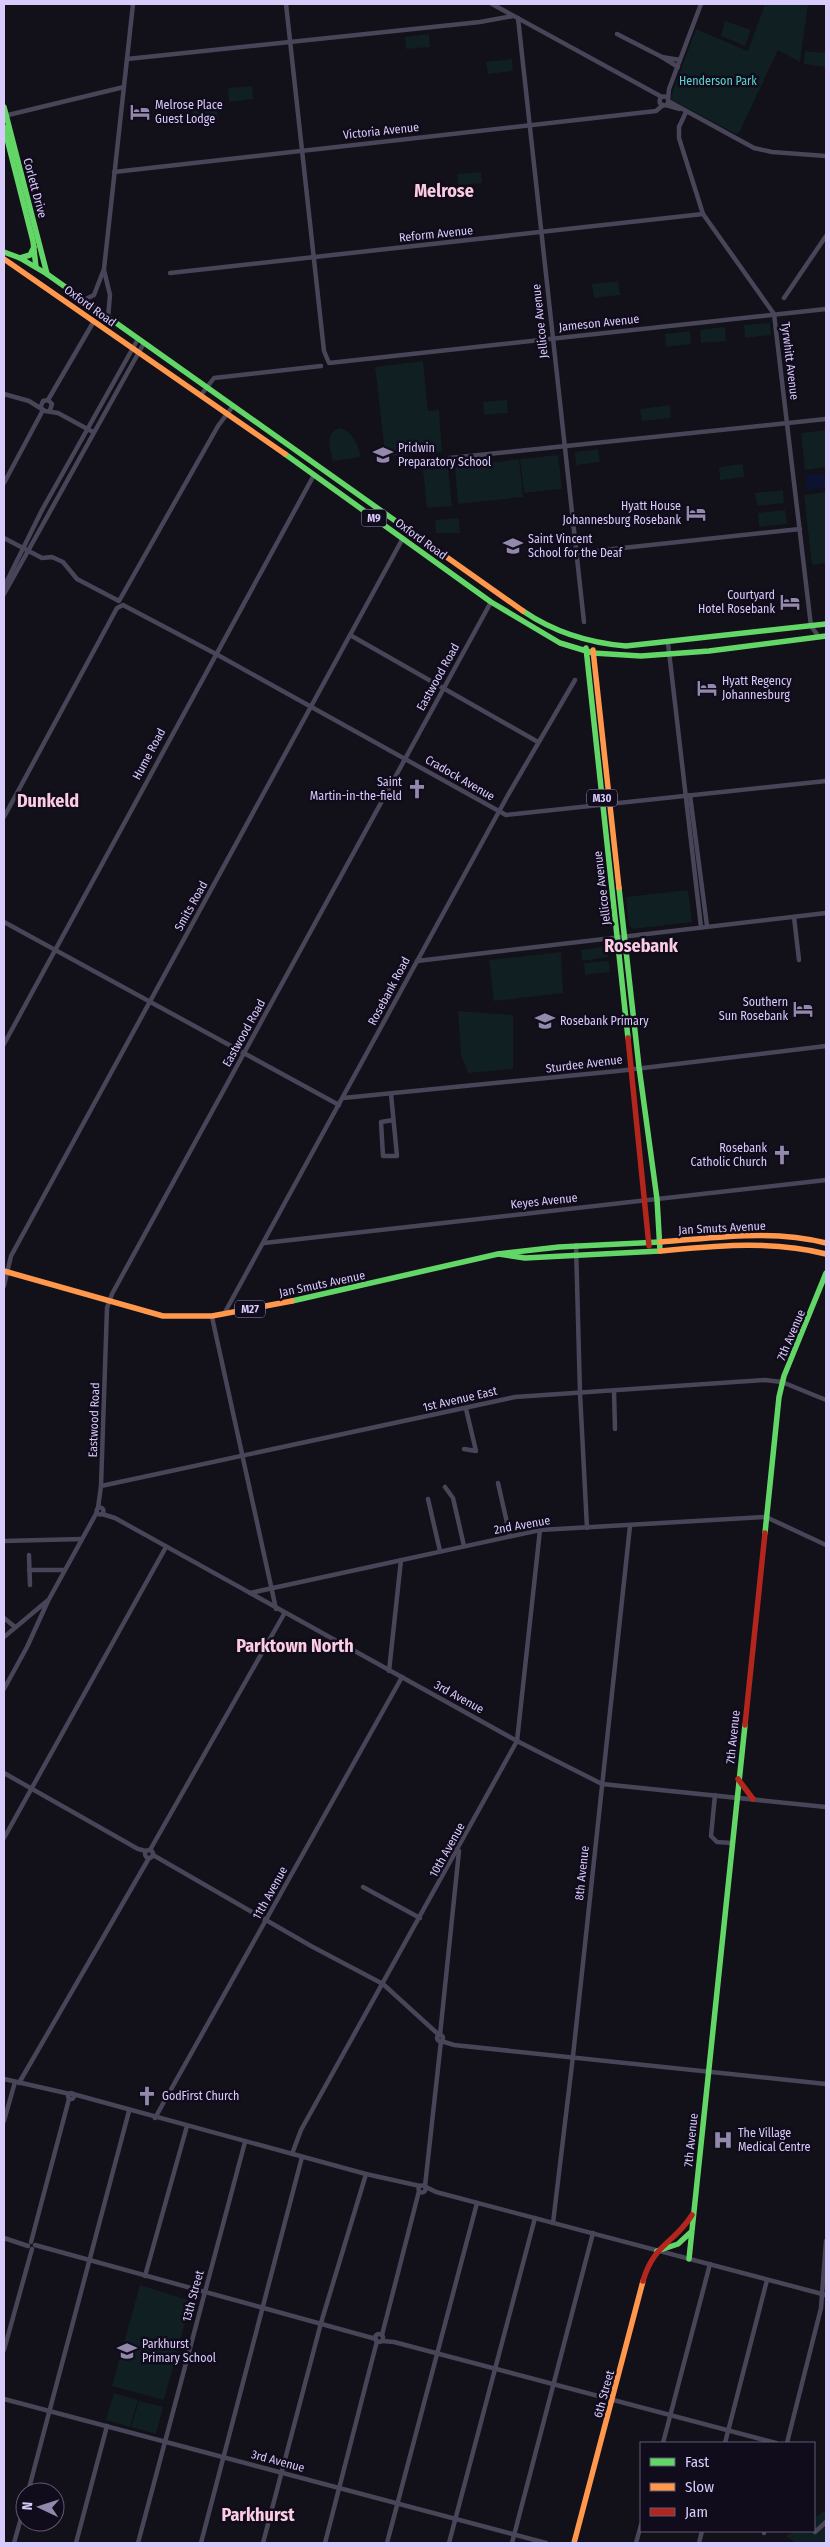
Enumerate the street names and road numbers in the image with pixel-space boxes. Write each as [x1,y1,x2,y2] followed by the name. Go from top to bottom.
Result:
[342,120,420,142] street label: Victoria Avenue
[20,157,50,220] street label: Corlett Drive
[398,223,474,245] street label: Reform Avenue
[61,283,119,329] street label: Oxford Road
[529,283,551,359] street label: Jellicoe Avenue
[558,312,640,334] street label: Jameson Avenue
[778,321,802,401] street label: Tyrwhitt Avenue
[362,509,386,526] road number: M9
[392,516,450,562] street label: Oxford Road
[414,641,462,713] street label: Eastwood Road
[130,726,168,782] street label: Hume Road
[423,752,497,804] street label: Cradock Avenue
[587,790,617,806] road number: M30
[590,850,613,926] street label: Jellicoe Avenue
[172,879,210,933] street label: Smits Road
[365,954,413,1028] street label: Rosebank Road
[220,997,268,1069] street label: Eastwood Road
[545,1052,623,1076] street label: Sturdee Avenue
[510,1191,578,1211] street label: Keyes Avenue
[678,1219,766,1237] street label: Jan Smuts Avenue
[278,1268,366,1300] street label: Jan Smuts Avenue
[235,1300,265,1318] road number: M27
[774,1307,808,1363] street label: 7th Avenue
[86,1382,102,1458] street label: Eastwood Road
[422,1384,499,1414] street label: 1st Avenue East
[493,1513,551,1537] street label: 2nd Avenue
[432,1678,486,1716] street label: 3rd Avenue
[723,1709,743,1765] street label: 7th Avenue
[426,1820,468,1880] street label: 10th Avenue
[572,1845,592,1901] street label: 8th Avenue
[250,1864,290,1922] street label: 11th Avenue
[681,2112,701,2168] street label: 7th Avenue
[179,2269,207,2323] street label: 13th Street
[591,2369,617,2419] street label: 6th Street
[250,2447,306,2475] street label: 3rd Avenue

